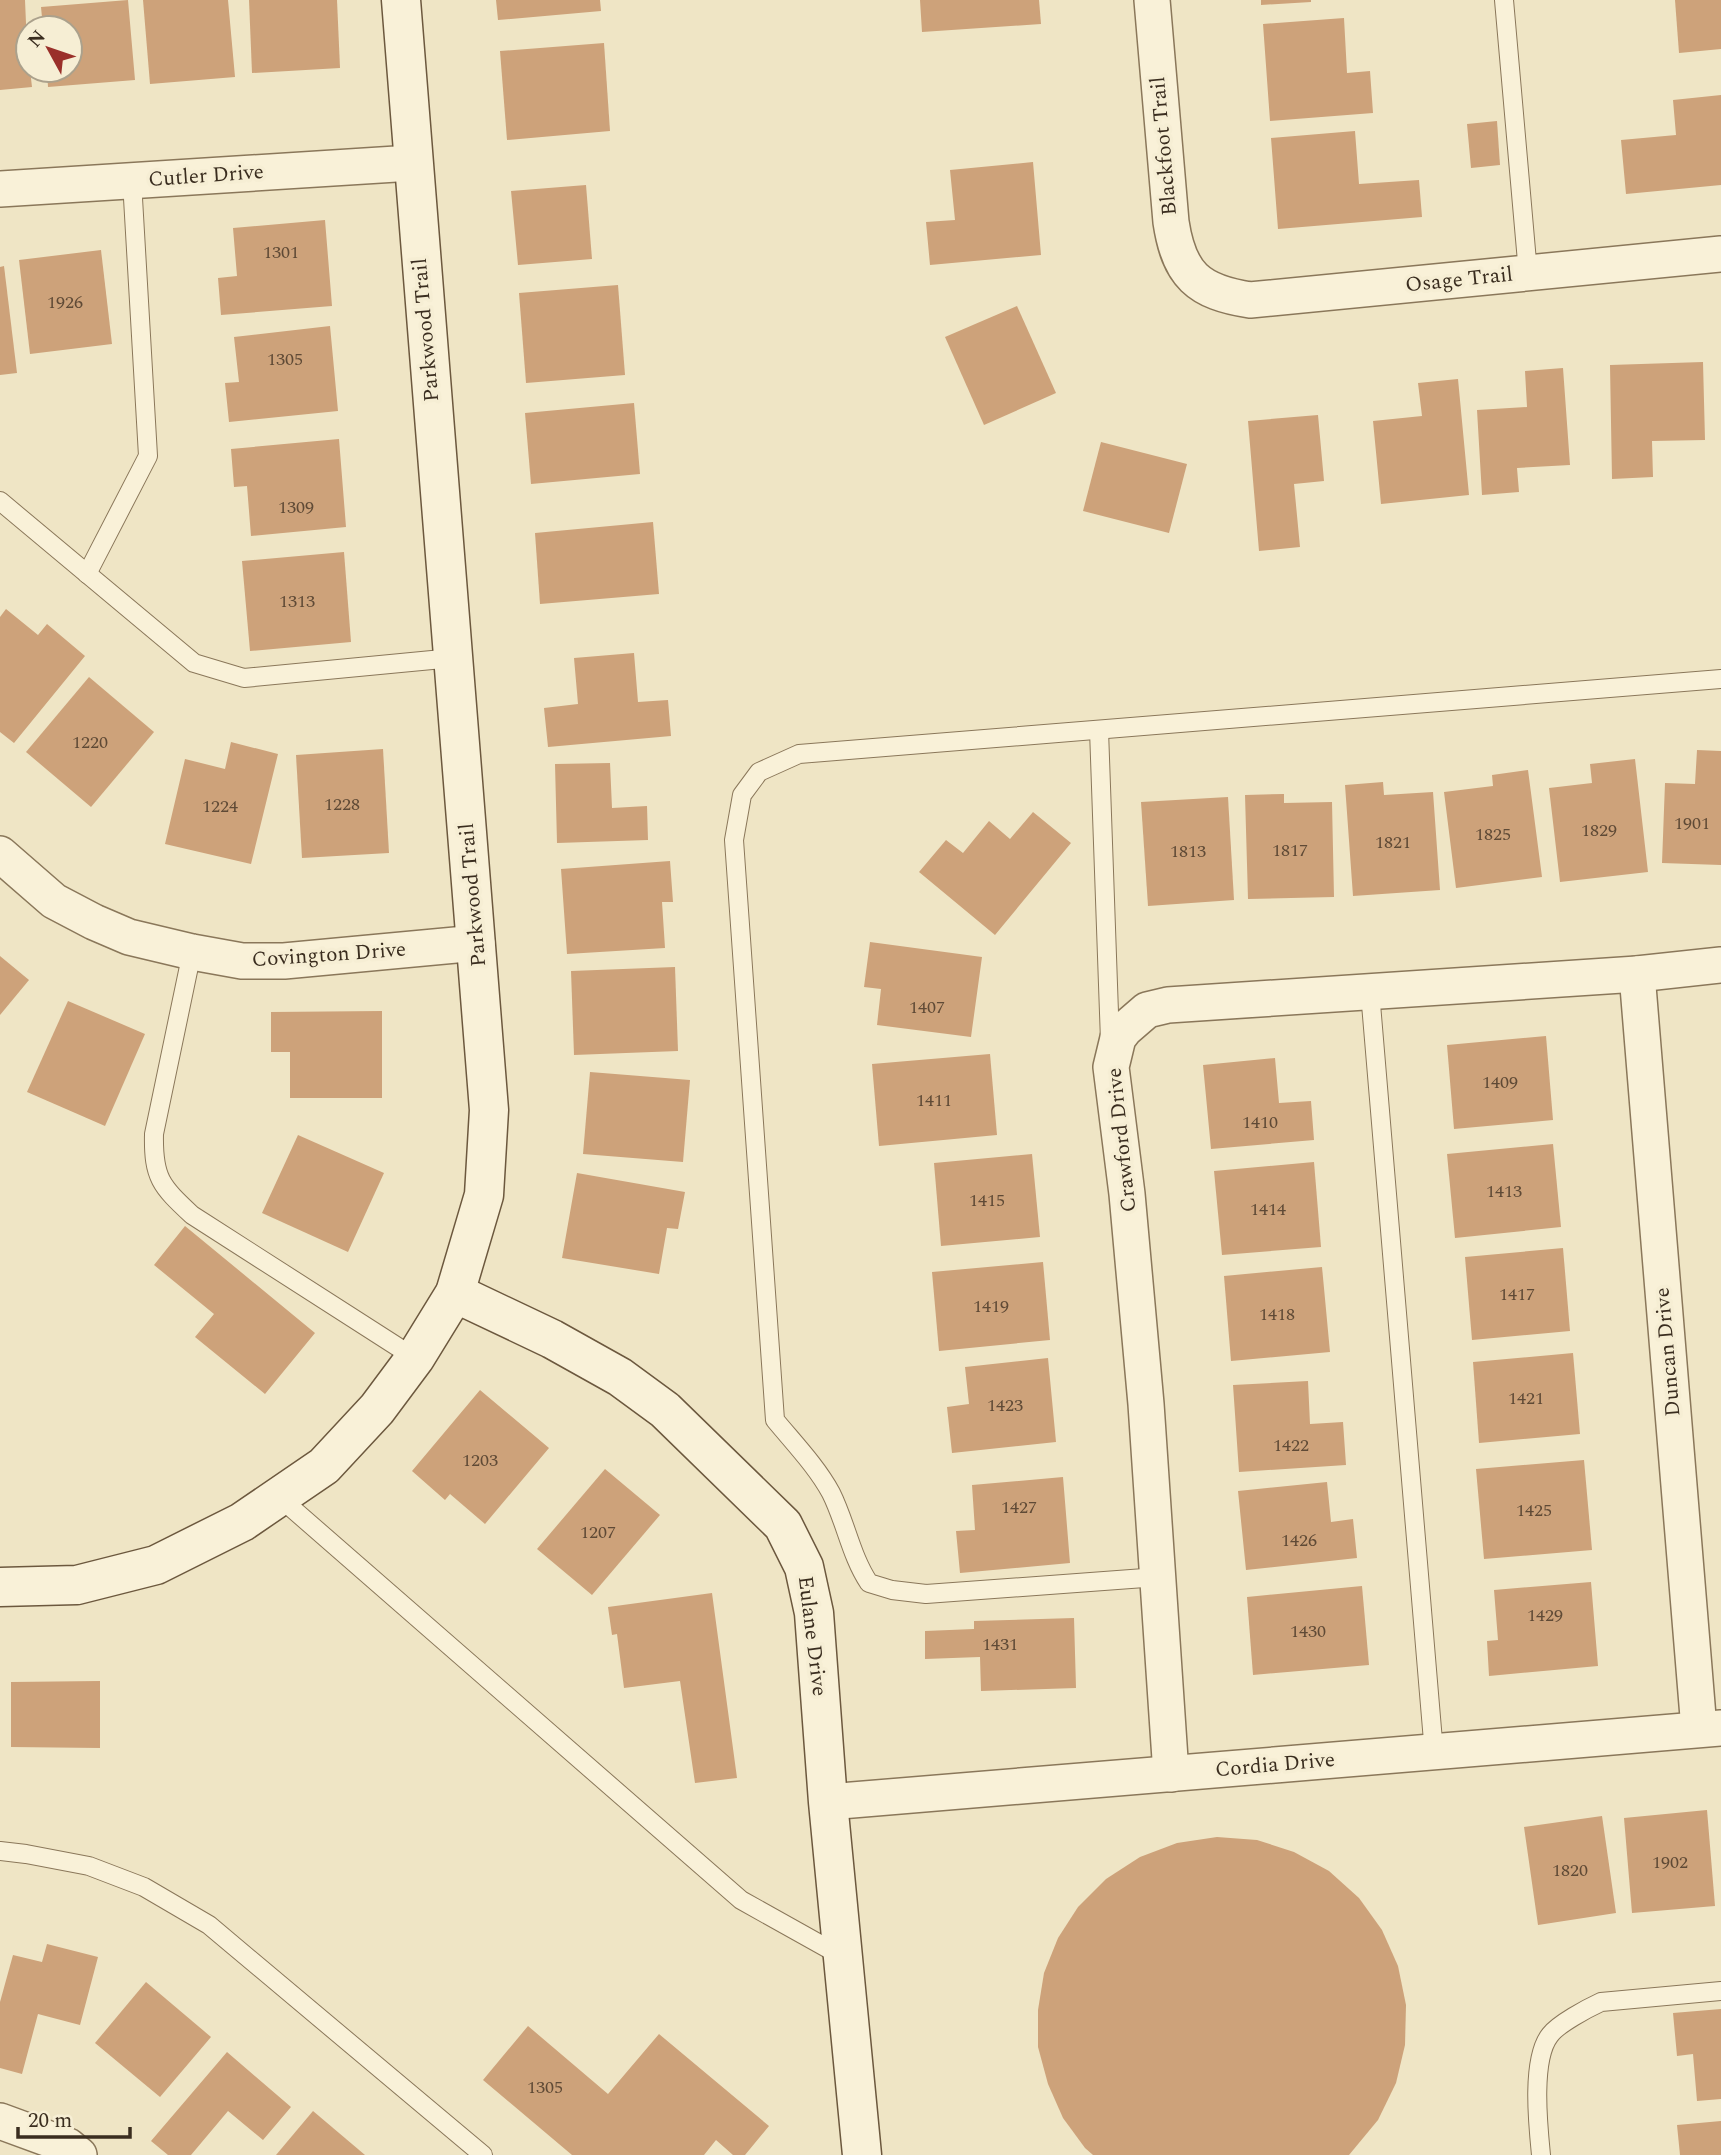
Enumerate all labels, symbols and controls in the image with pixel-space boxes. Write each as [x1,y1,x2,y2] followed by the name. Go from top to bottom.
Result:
[14,14,84,84] north arrow
[21,24,53,54] text: N
[1142,75,1186,217] street label: Blackfoot Trail
[147,156,265,196] street label: Cutler Drive
[263,239,299,266] house number: 1301
[404,257,448,403] street label: Parkwood Trail
[1404,258,1514,302] street label: Osage Trail
[47,289,83,316] house number: 1926
[267,346,303,373] house number: 1305
[278,494,314,521] house number: 1309
[279,588,315,615] house number: 1313
[72,729,108,756] house number: 1220
[324,791,360,818] house number: 1228
[202,793,238,820] house number: 1224
[1674,810,1710,837] house number: 1901
[1581,817,1617,844] house number: 1829
[1475,821,1511,848] house number: 1825
[451,822,495,968] street label: Parkwood Trail
[1375,829,1411,856] house number: 1821
[1272,837,1308,864] house number: 1817
[1170,838,1206,865] house number: 1813
[251,934,407,976] street label: Covington Drive
[909,994,945,1021] house number: 1407
[1099,1066,1145,1214] street label: Crawford Drive
[1482,1069,1518,1096] house number: 1409
[916,1087,952,1114] house number: 1411
[1242,1109,1278,1136] house number: 1410
[1486,1178,1522,1205] house number: 1413
[969,1187,1005,1214] house number: 1415
[1250,1196,1286,1223] house number: 1414
[1499,1281,1535,1308] house number: 1417
[1646,1286,1690,1418] street label: Duncan Drive
[973,1293,1009,1320] house number: 1419
[1259,1301,1295,1328] house number: 1418
[1508,1385,1544,1412] house number: 1421
[987,1392,1023,1419] house number: 1423
[1273,1432,1309,1459] house number: 1422
[462,1447,498,1474] house number: 1203
[1001,1494,1037,1521] house number: 1427
[1516,1497,1552,1524] house number: 1425
[580,1519,616,1546] house number: 1207
[1281,1527,1317,1554] house number: 1426
[789,1574,835,1698] street label: Eulane Drive
[1527,1602,1563,1629] house number: 1429
[1290,1618,1326,1645] house number: 1430
[982,1631,1018,1658] house number: 1431
[1214,1744,1336,1786] street label: Cordia Drive
[1652,1849,1688,1876] house number: 1902
[1552,1857,1588,1884] house number: 1820
[527,2074,563,2101] house number: 1305
[18,2096,130,2140] scale bar
[28,2105,72,2137] text: 20 m

